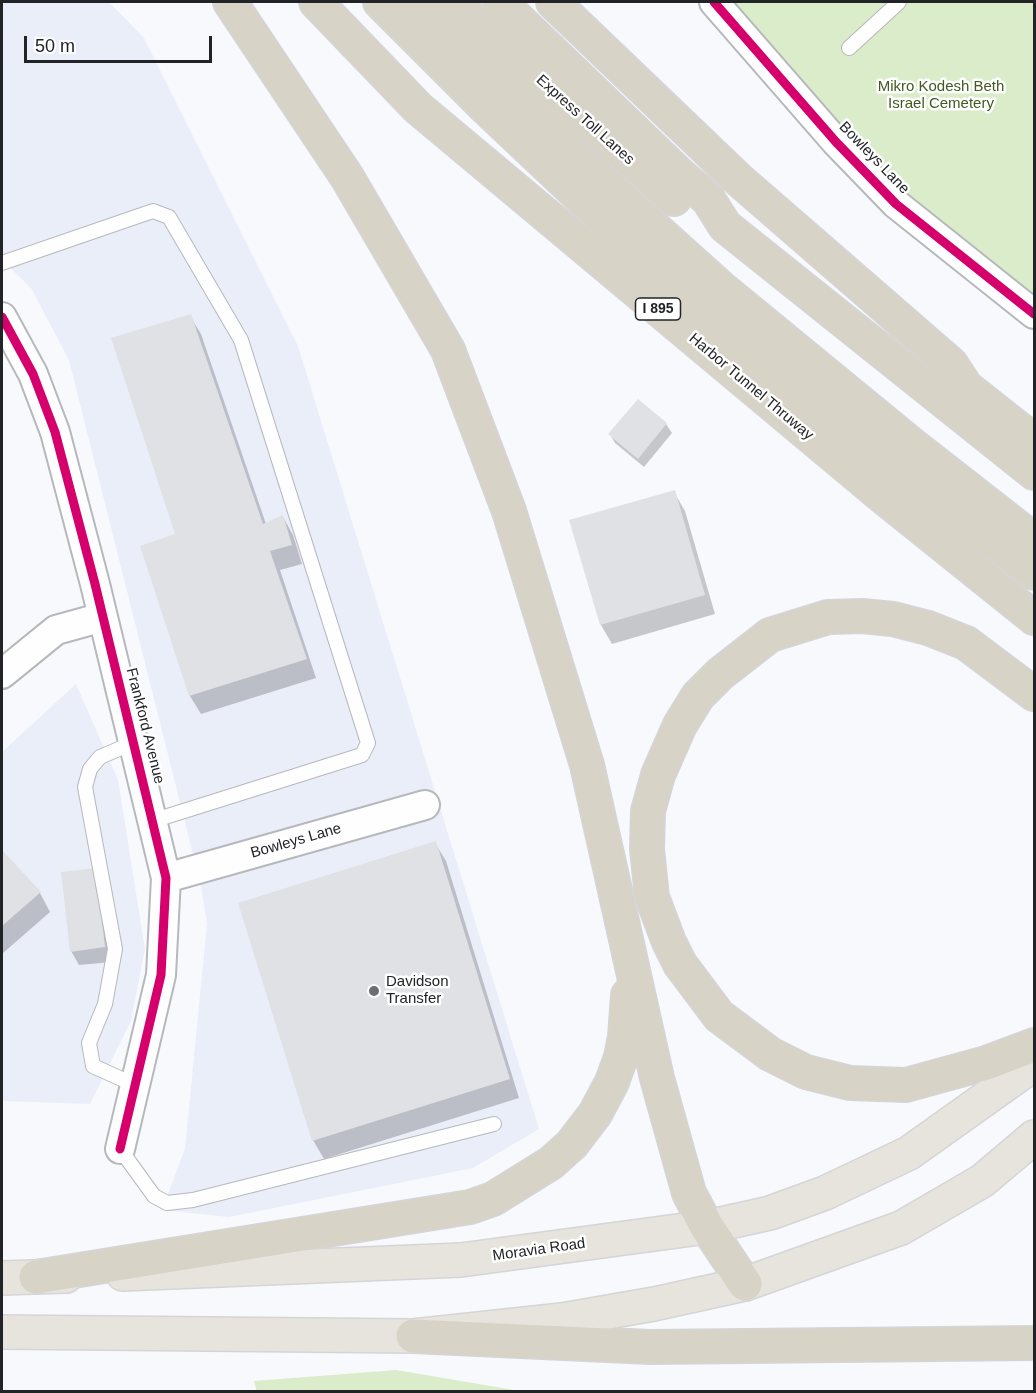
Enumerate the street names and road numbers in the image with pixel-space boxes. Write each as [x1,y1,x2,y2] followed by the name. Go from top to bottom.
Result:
[532,71,638,169] street label: Express Toll Lanes
[835,118,913,198] street label: Bowleys Lane
[636,298,680,320] road number: I 895
[685,330,817,444] street label: Harbor Tunnel Thruway
[122,666,168,786] street label: Frankford Avenue
[249,819,343,863] street label: Bowleys Lane
[492,1235,586,1265] street label: Moravia Road

